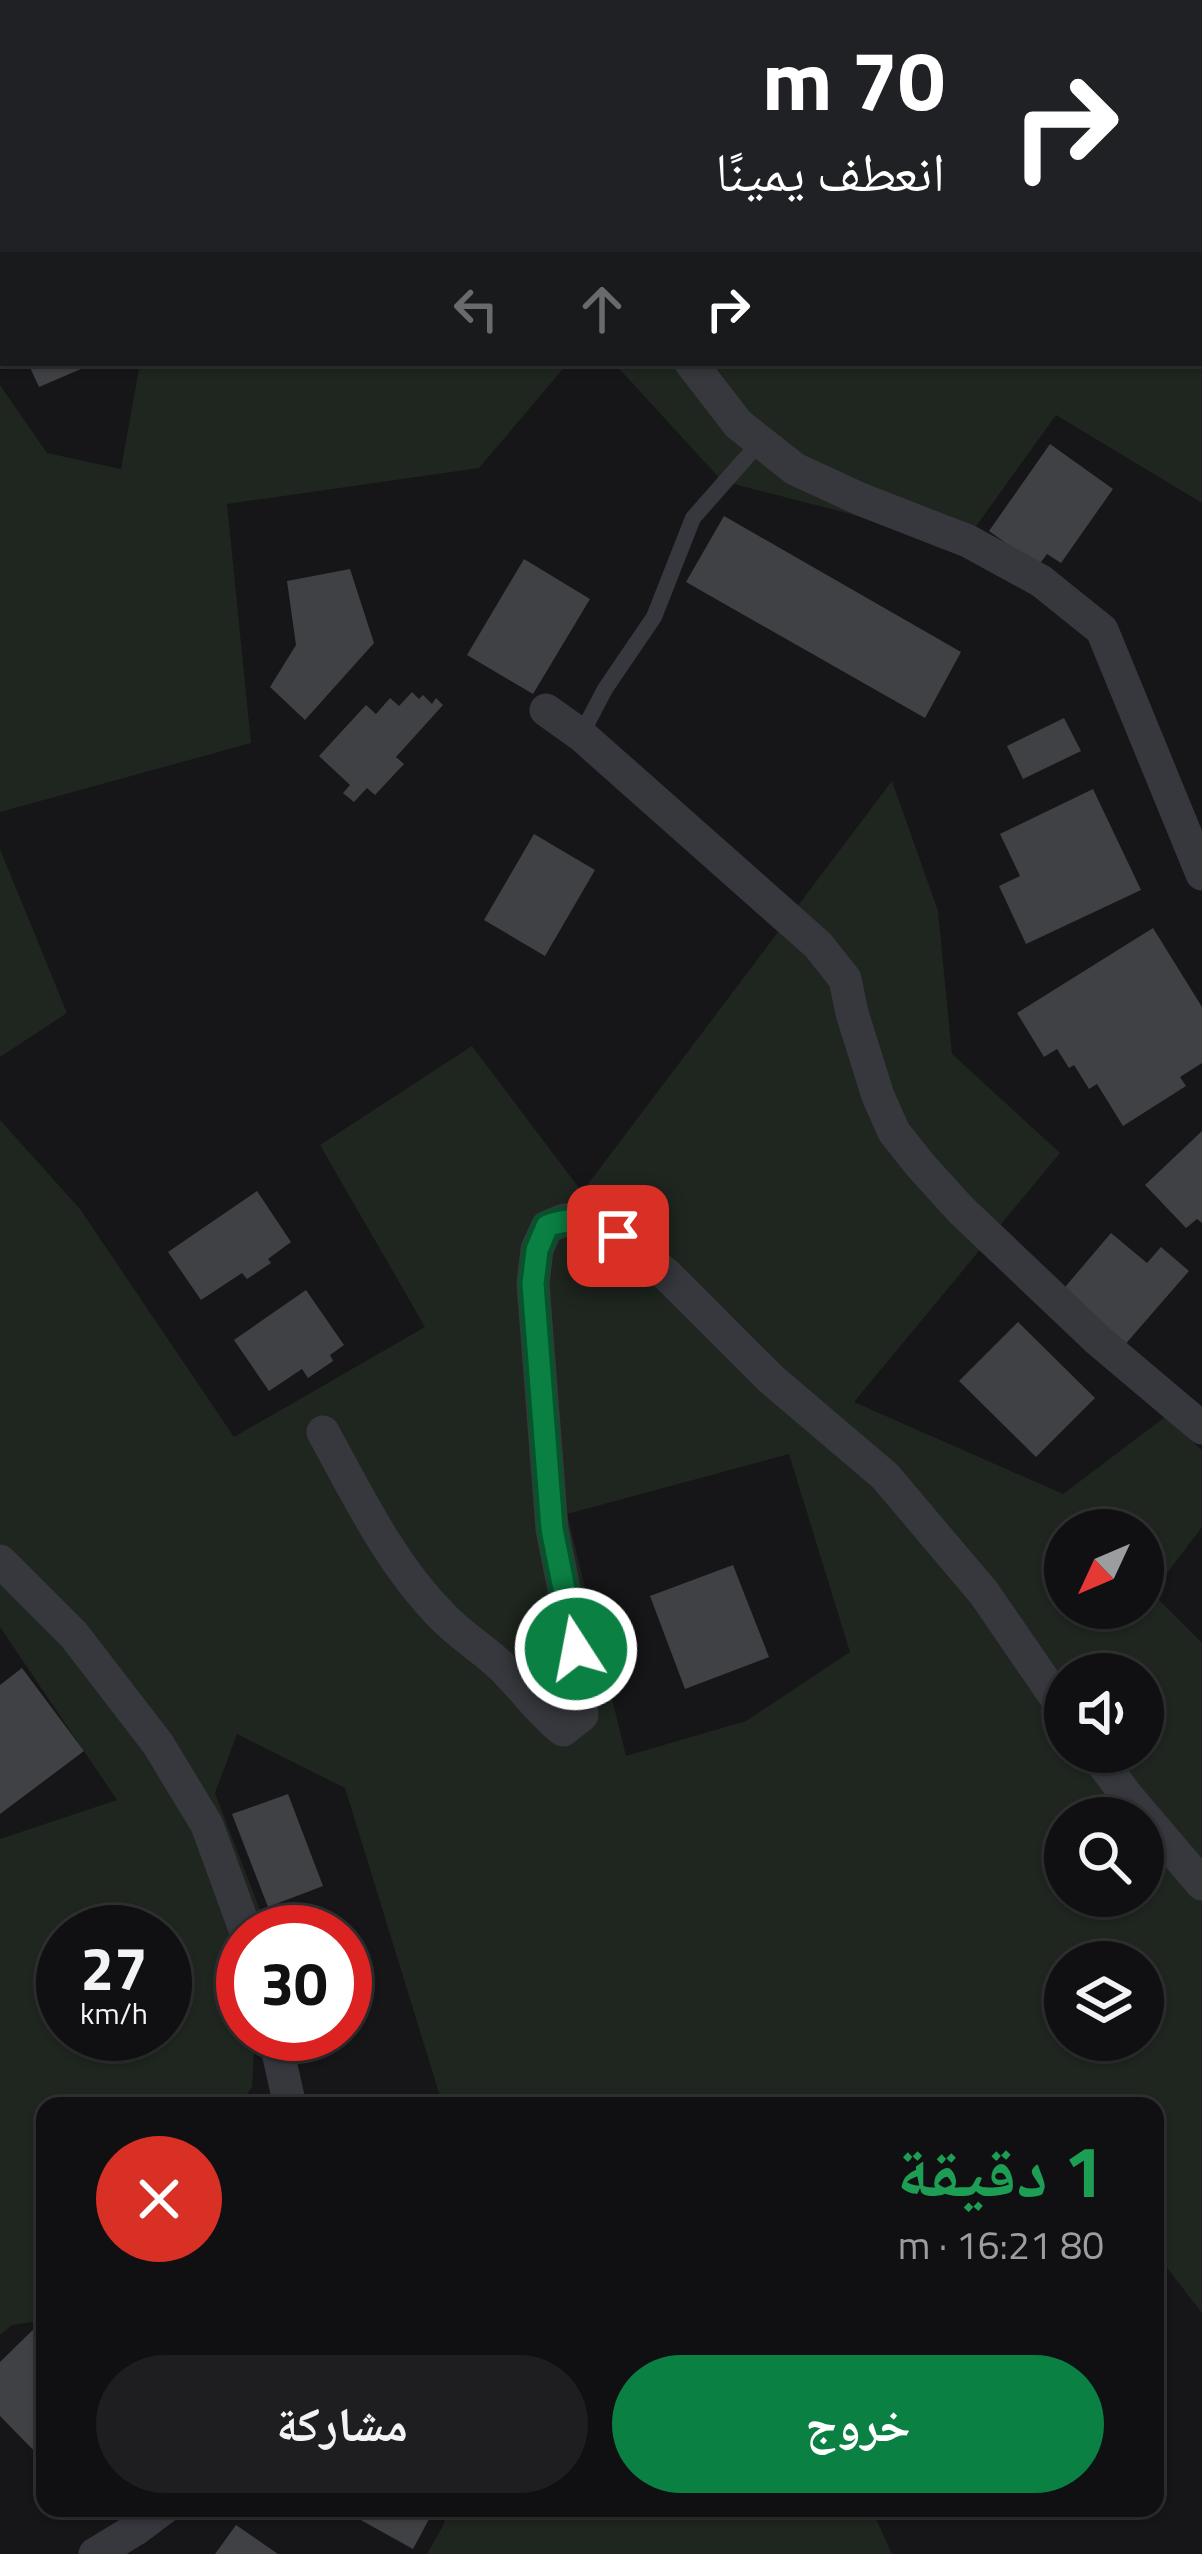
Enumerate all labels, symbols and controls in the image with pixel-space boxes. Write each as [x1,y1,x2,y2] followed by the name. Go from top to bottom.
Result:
[762,15,945,143] text: 70 m
[987,48,1143,204] icon: right
[715,130,945,212] text: انعطف يمينًا
[443,276,509,342] icon: left
[569,276,635,342] icon: ahead
[695,276,761,342] icon: right
[567,1185,669,1287] pin
[585,1203,651,1269] icon: arrive
[1044,1509,1164,1629] north arrow
[1044,1509,1164,2061] map controls
[513,1586,639,1712] position arrow
[1044,1653,1164,1773] button: sound
[1044,1797,1164,1917] button: search
[216,1905,372,2061] speed limit sign: 30
[80,1922,148,2013] text: 27
[1044,1941,1164,2061] button: layers
[80,1990,148,2036] text: km/h
[897,2115,1104,2225] text: 1 دقيقة
[96,2136,222,2262] button: close
[898,2215,1104,2274] text: 80 m · 16:21
[96,2355,588,2493] button: مشاركة
[612,2355,1104,2493] button: خروج

